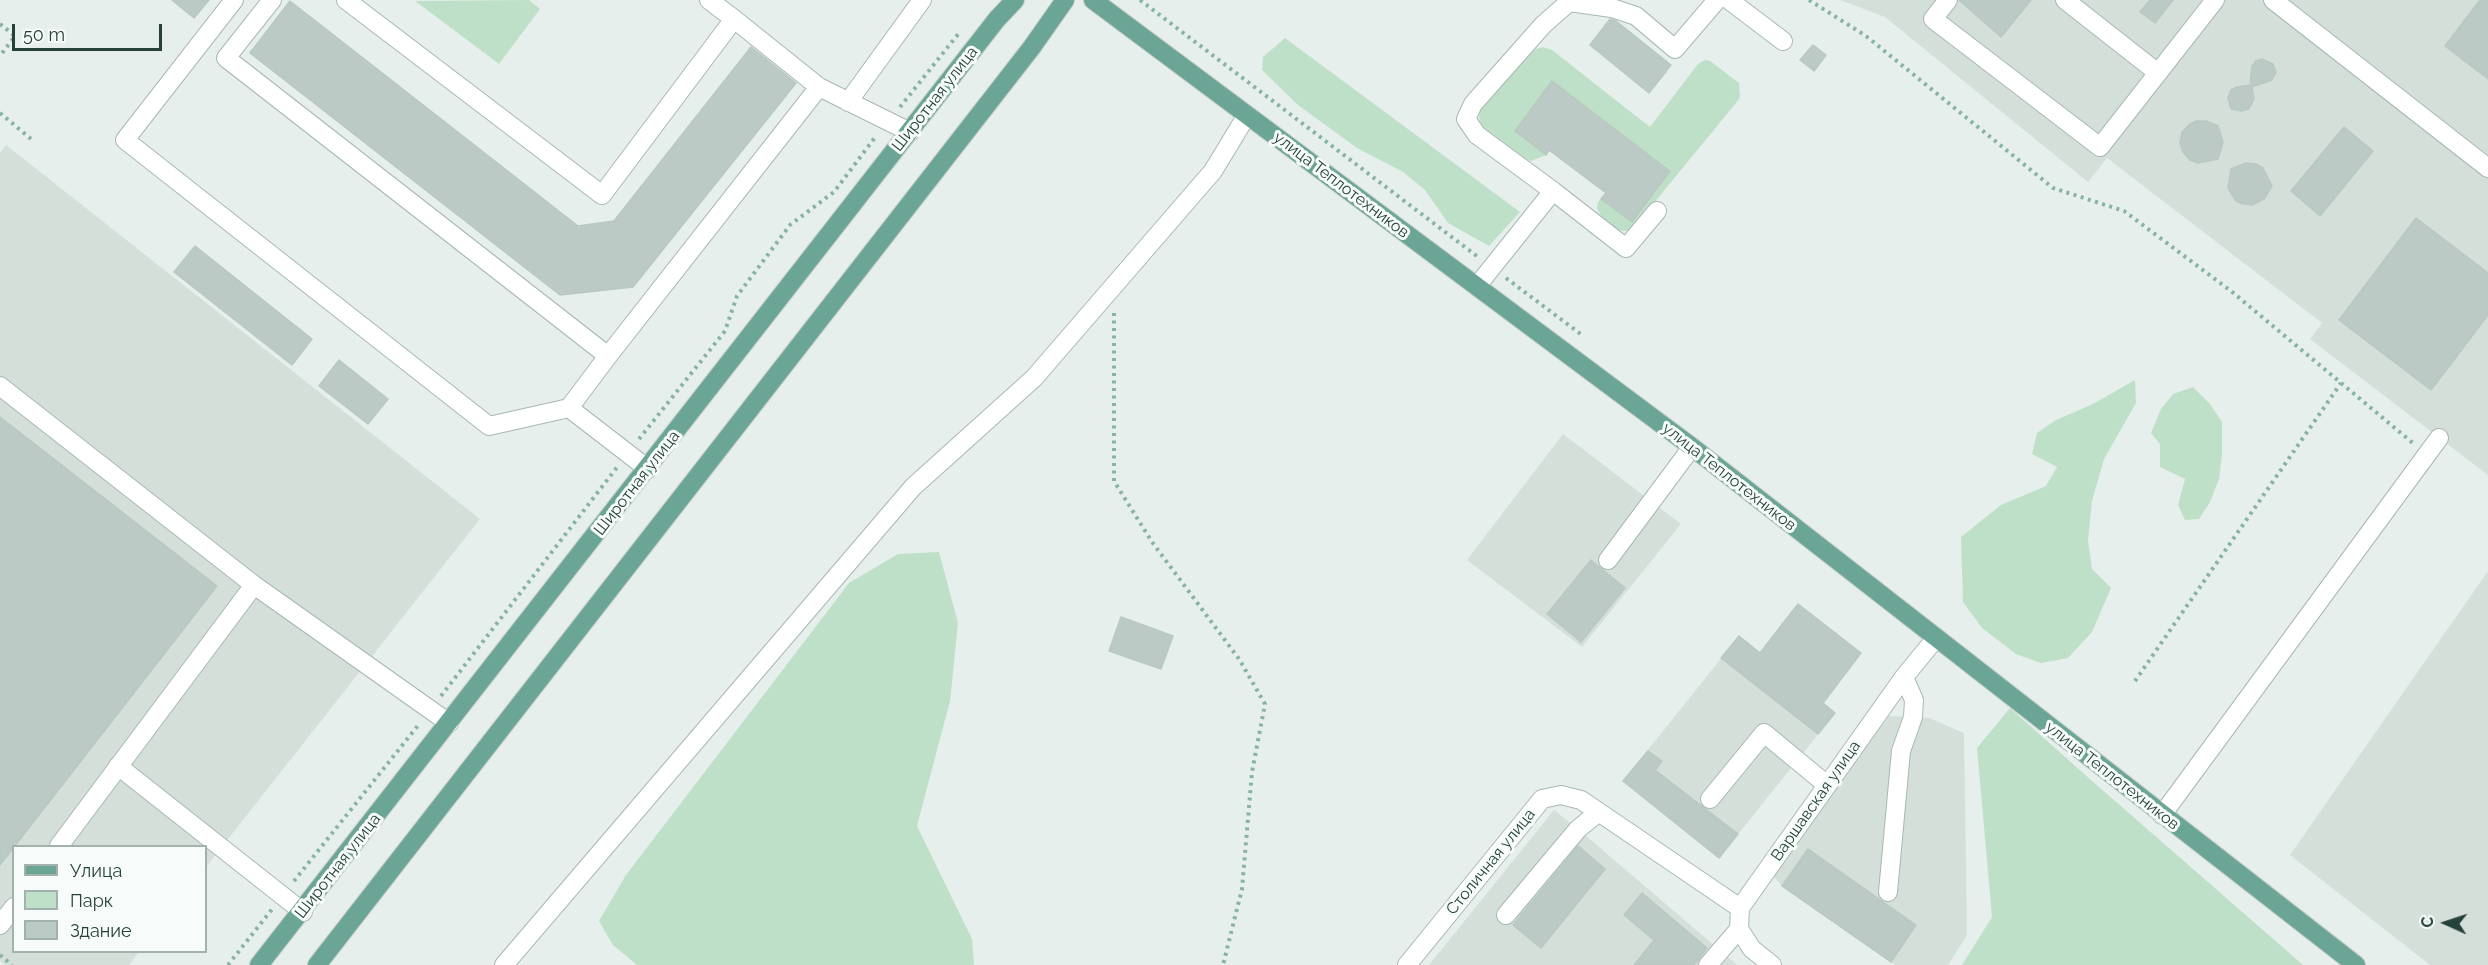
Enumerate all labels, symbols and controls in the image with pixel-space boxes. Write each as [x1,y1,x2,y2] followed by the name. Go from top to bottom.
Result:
[15,12,165,50] scale bar
[23,24,65,45] text: 50 m
[888,43,982,155] street label: Широтная улица
[1270,128,1412,242] street label: улица Теплотехников
[1658,419,1800,535] street label: улица Теплотехников
[590,427,684,539] street label: Широтная улица
[2041,718,2183,834] street label: улица Теплотехников
[1767,737,1865,865] street label: Варшавская улица
[1442,805,1540,919] street label: Столичная улица
[291,810,385,922] street label: Широтная улица
[12,845,207,953] legend
[70,860,122,881] text: Улица
[70,890,113,911] text: Парк
[2416,893,2476,953] north arrow
[2418,916,2437,928] text: С
[70,920,132,941] text: Здание

